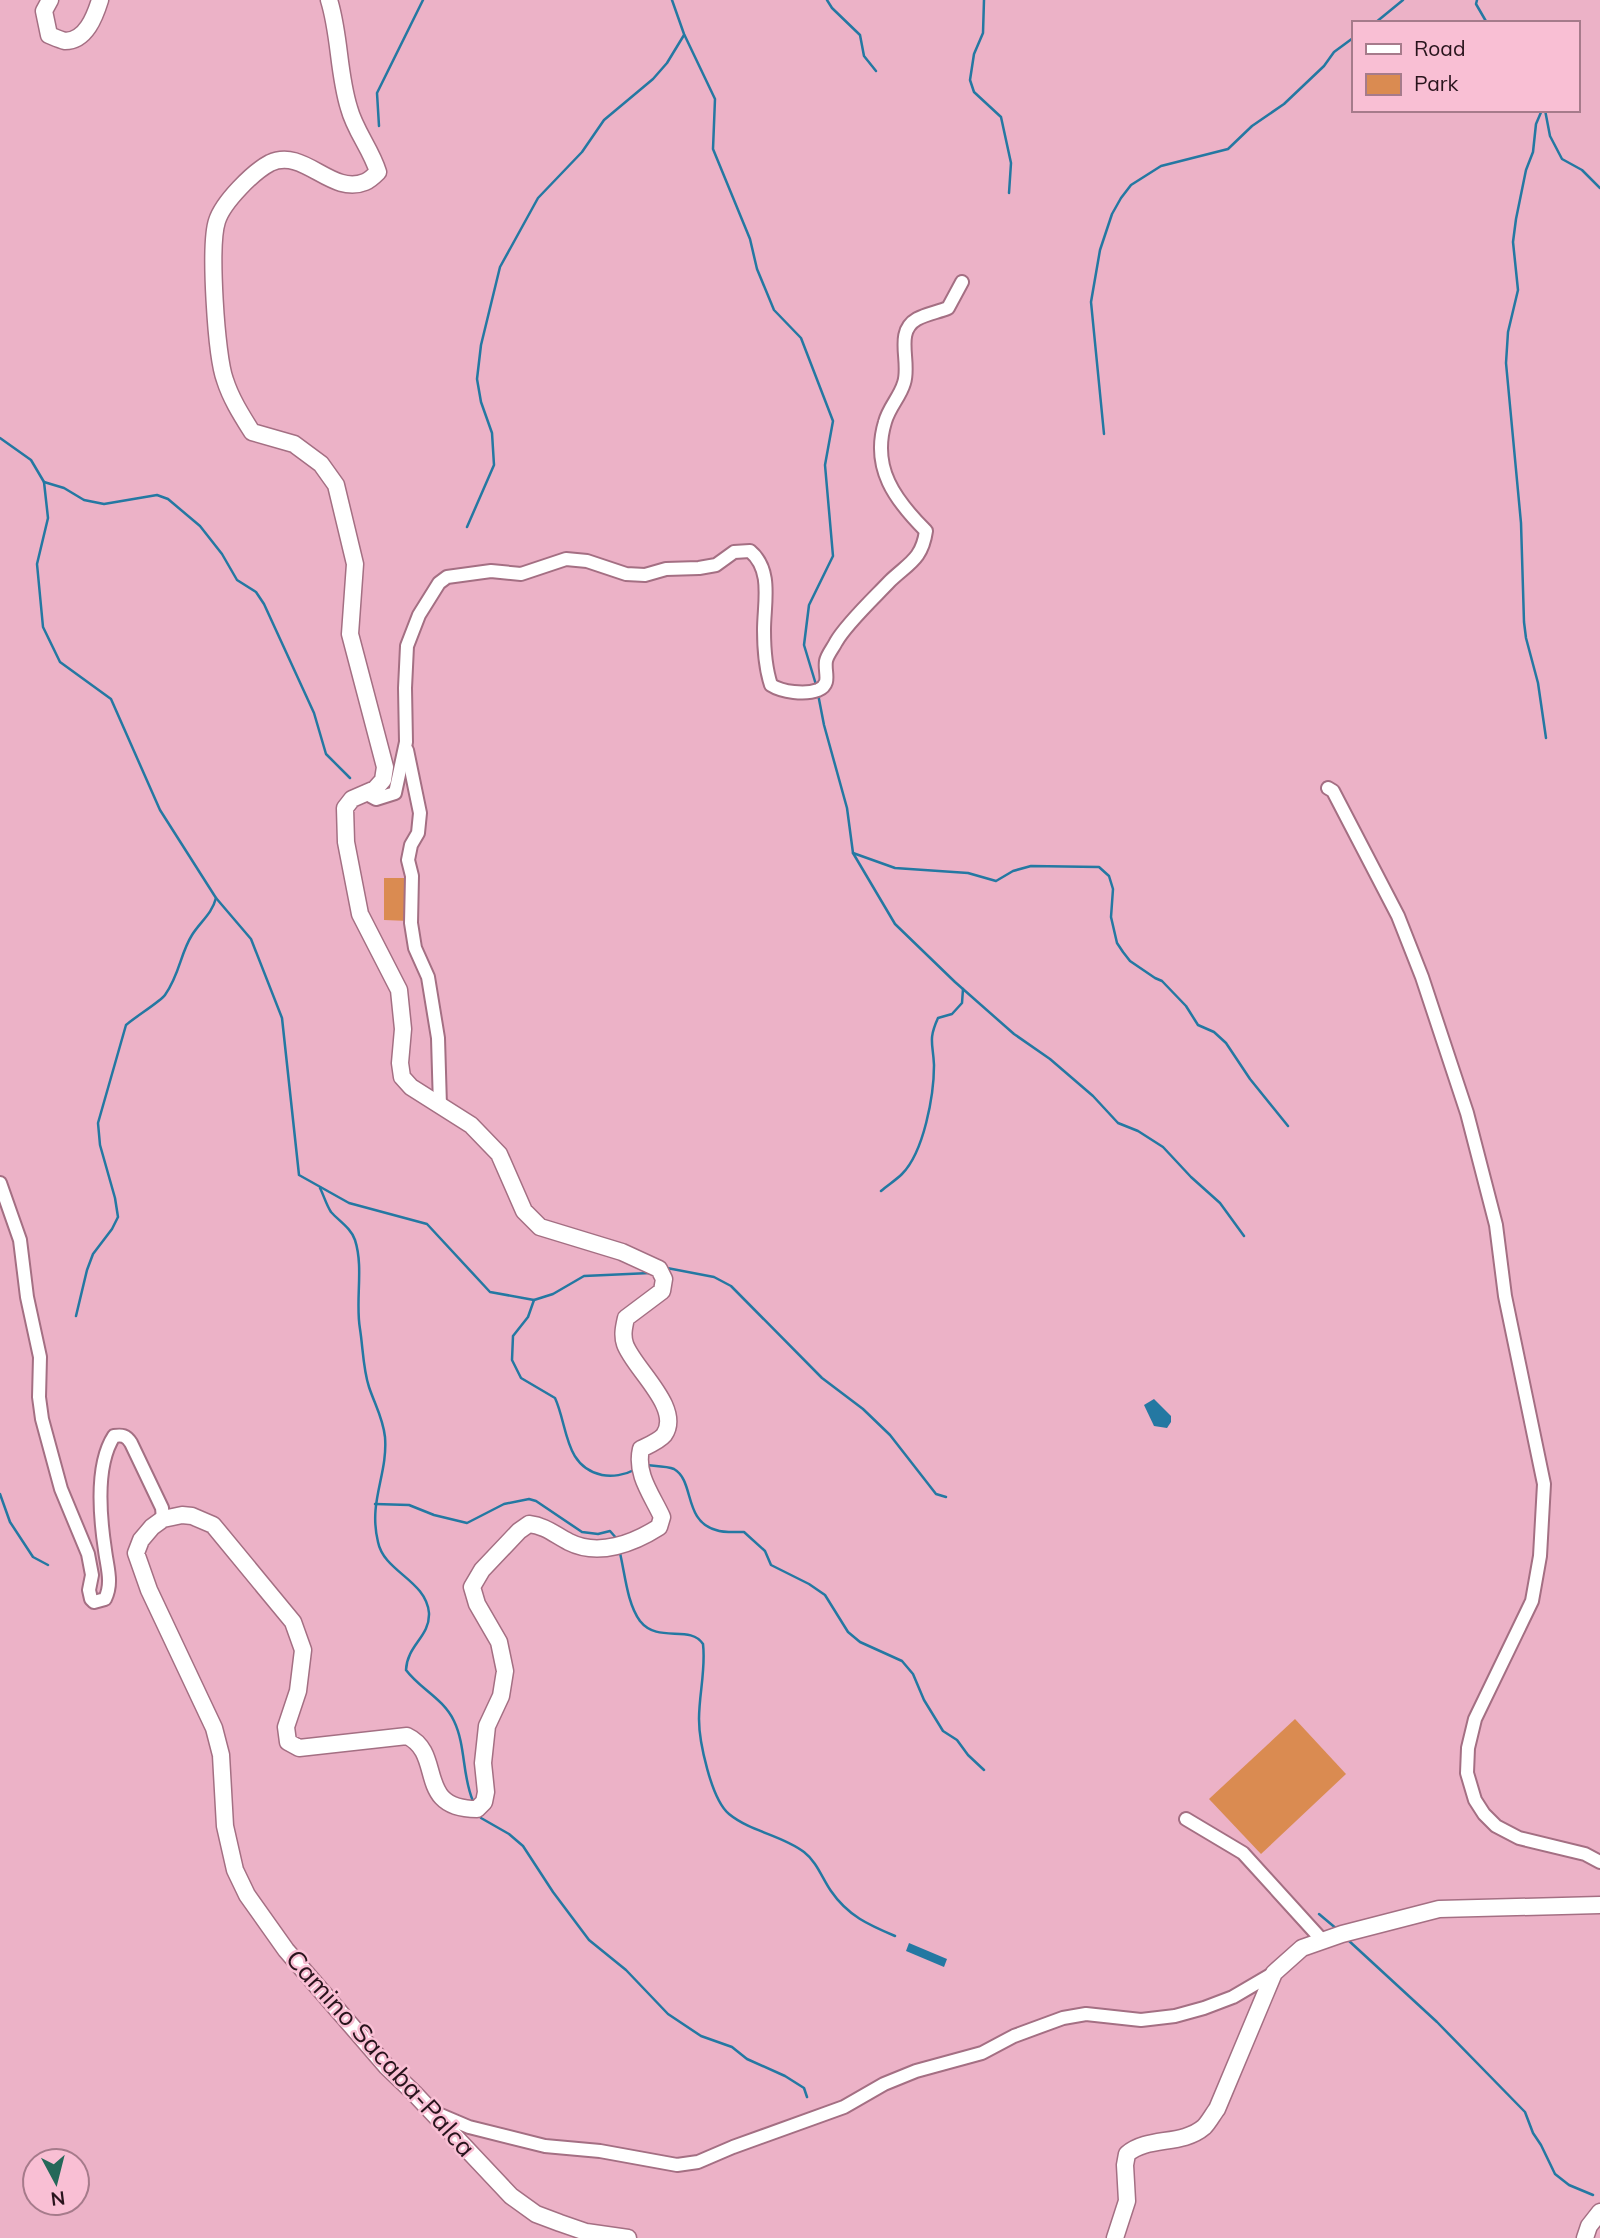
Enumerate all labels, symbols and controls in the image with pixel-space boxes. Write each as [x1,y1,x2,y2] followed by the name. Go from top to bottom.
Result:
[1352,21,1579,112] legend
[1414,35,1465,61] text: Road
[1414,70,1458,96] text: Park
[279,1942,483,2164] street label: Camino Sacaba-Palca
[21,2147,91,2217] north arrow
[49,2186,67,2212] text: N

